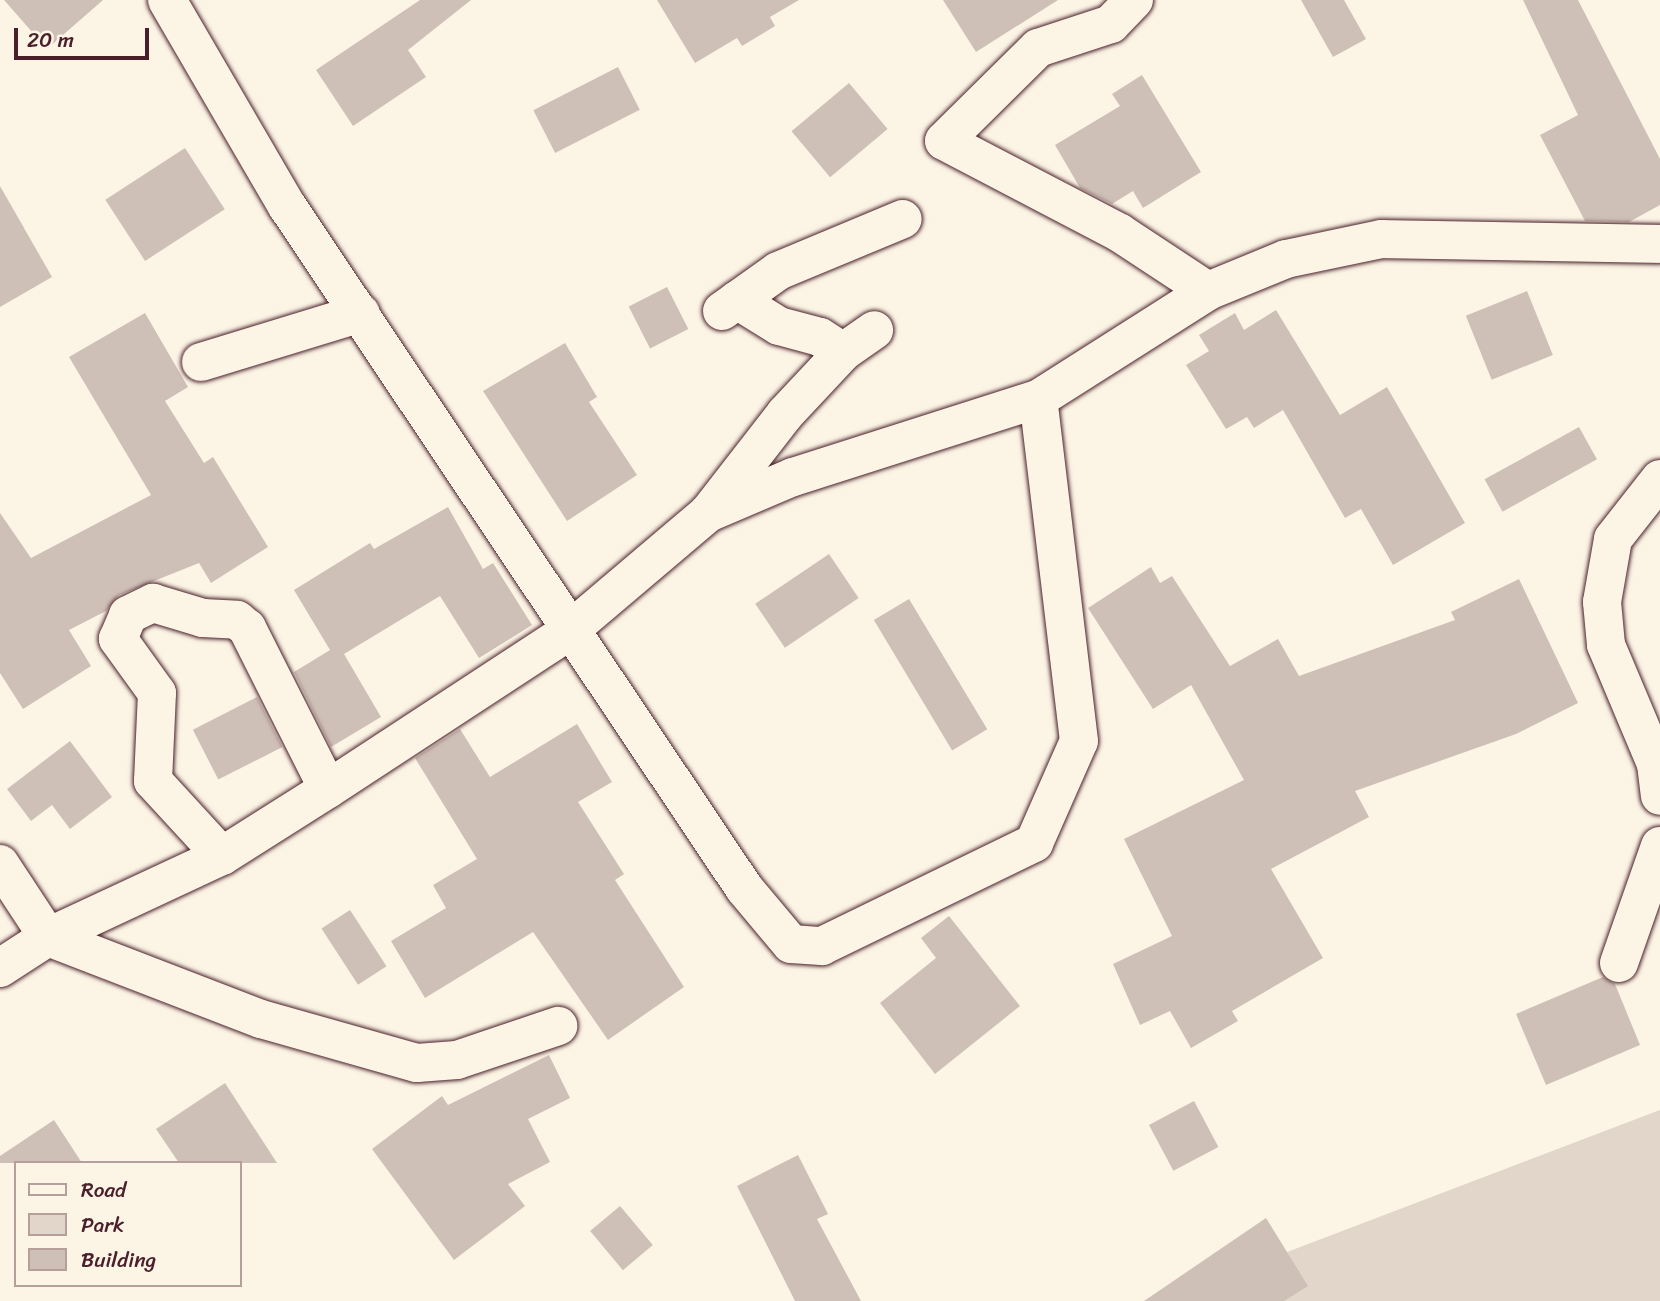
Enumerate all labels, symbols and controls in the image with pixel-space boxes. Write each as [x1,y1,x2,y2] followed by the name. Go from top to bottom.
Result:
[18,14,152,58] scale bar
[27,21,74,59] text: 20 m
[14,1161,242,1287] legend
[81,1171,126,1209] text: Road
[81,1206,124,1244] text: Park
[81,1241,156,1279] text: Building

